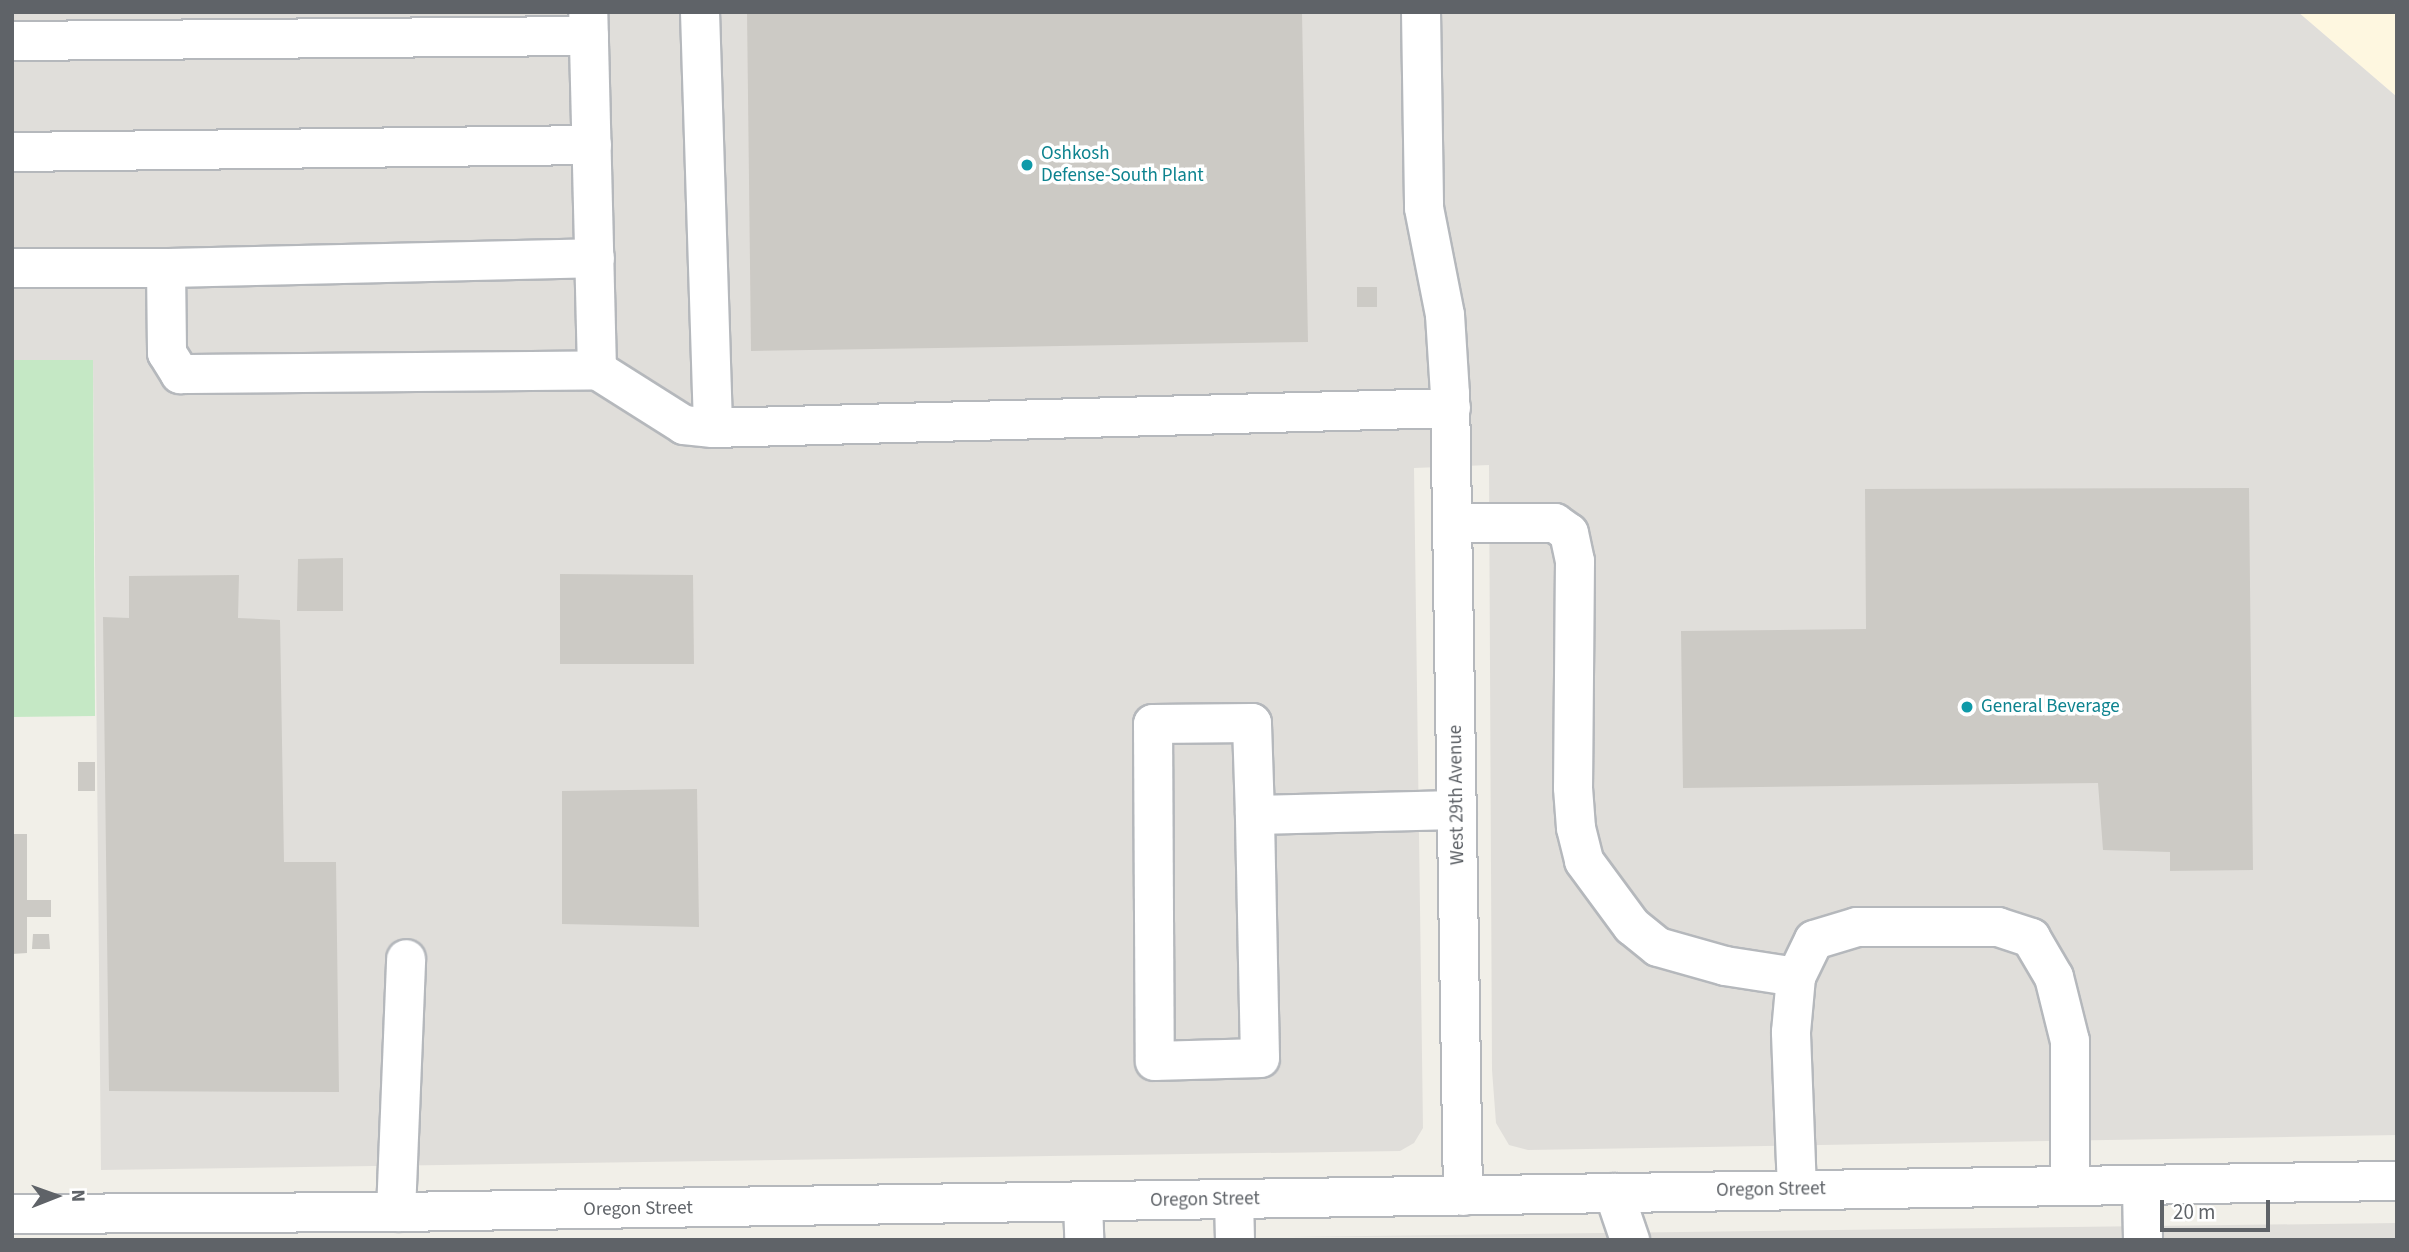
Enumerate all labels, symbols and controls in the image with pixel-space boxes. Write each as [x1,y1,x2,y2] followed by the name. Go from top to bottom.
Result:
[1041,143,1204,187] place label: Oshkosh Defense-South Plant
[1019,157,1035,173] marker: Oshkosh Defense-South Plant
[1981,696,2120,718] place label: General Beverage
[1959,699,1975,715] marker: General Beverage
[1444,725,1470,865] street label: West 29th Avenue
[21,1161,91,1231] north arrow
[1716,1178,1826,1202] street label: Oregon Street
[2164,1186,2274,1230] scale bar
[1150,1188,1260,1212] street label: Oregon Street
[64,1189,91,1202] text: N
[583,1197,693,1221] street label: Oregon Street
[2173,1197,2215,1227] text: 20 m

